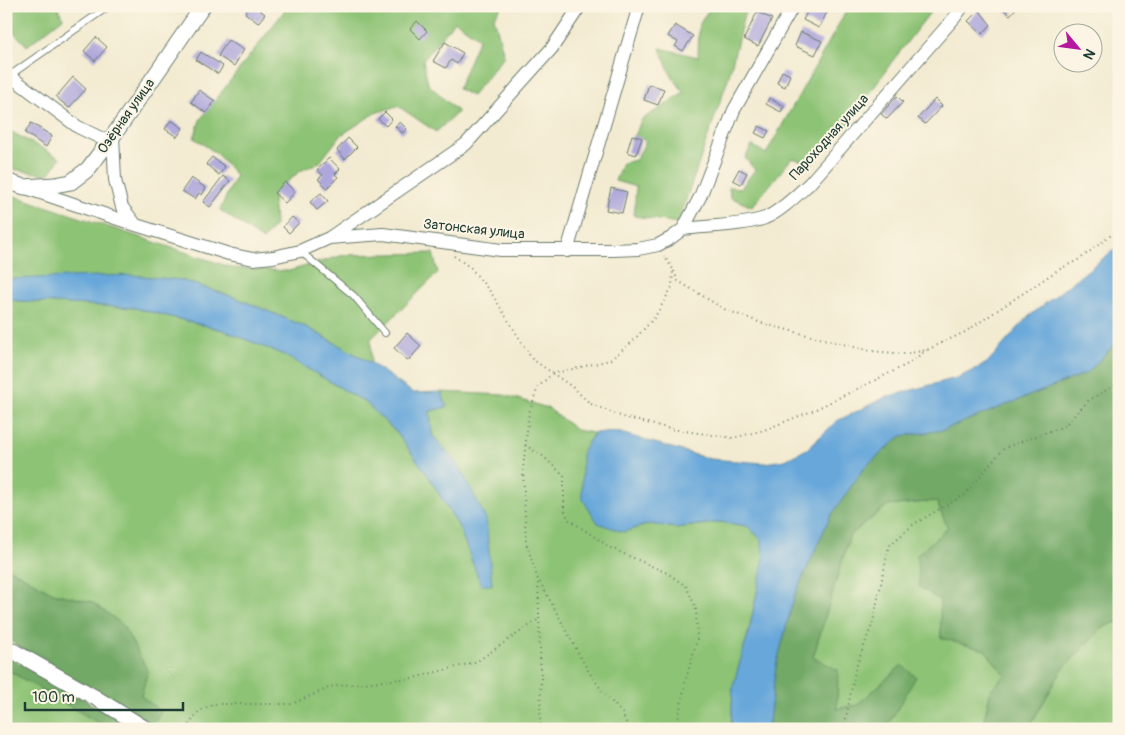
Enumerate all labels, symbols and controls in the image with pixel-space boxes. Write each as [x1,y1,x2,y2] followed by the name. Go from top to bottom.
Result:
[1052,22,1102,72] north arrow
[1079,46,1099,62] text: N
[94,75,158,157] street label: Озёрная улица
[786,90,872,184] street label: Пароходная улица
[423,215,525,243] street label: Затонская улица
[25,680,182,712] scale bar
[32,688,75,707] text: 100 m

